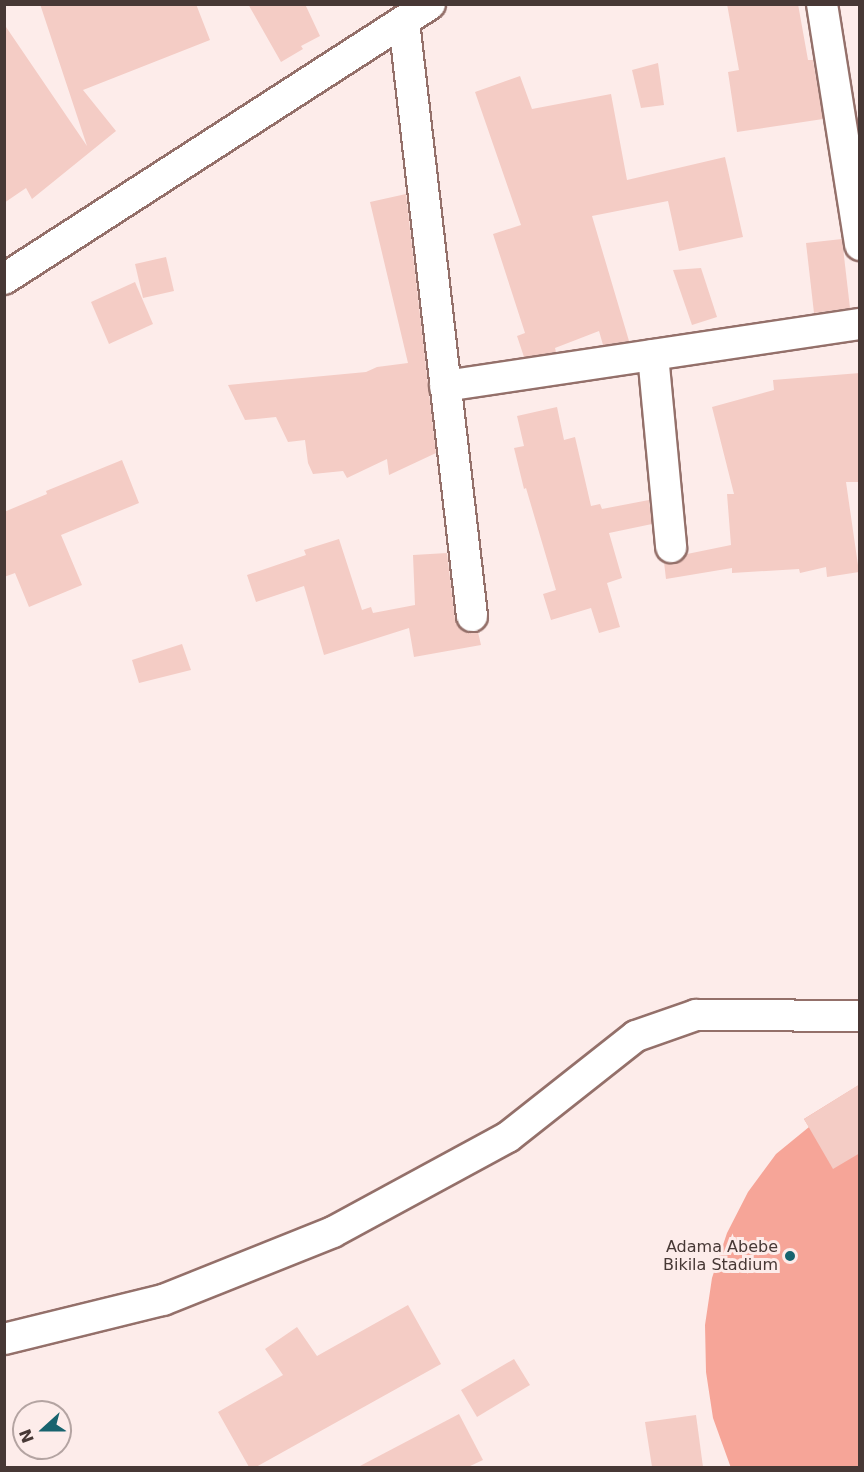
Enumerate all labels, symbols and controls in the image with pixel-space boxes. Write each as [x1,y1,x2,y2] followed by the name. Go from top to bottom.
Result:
[663,1237,778,1275] place label: Adama Abebe Bikila Stadium
[783,1249,797,1263] marker: Adama Abebe Bikila Stadium
[12,1400,72,1460] north arrow
[15,1426,38,1446] text: N

